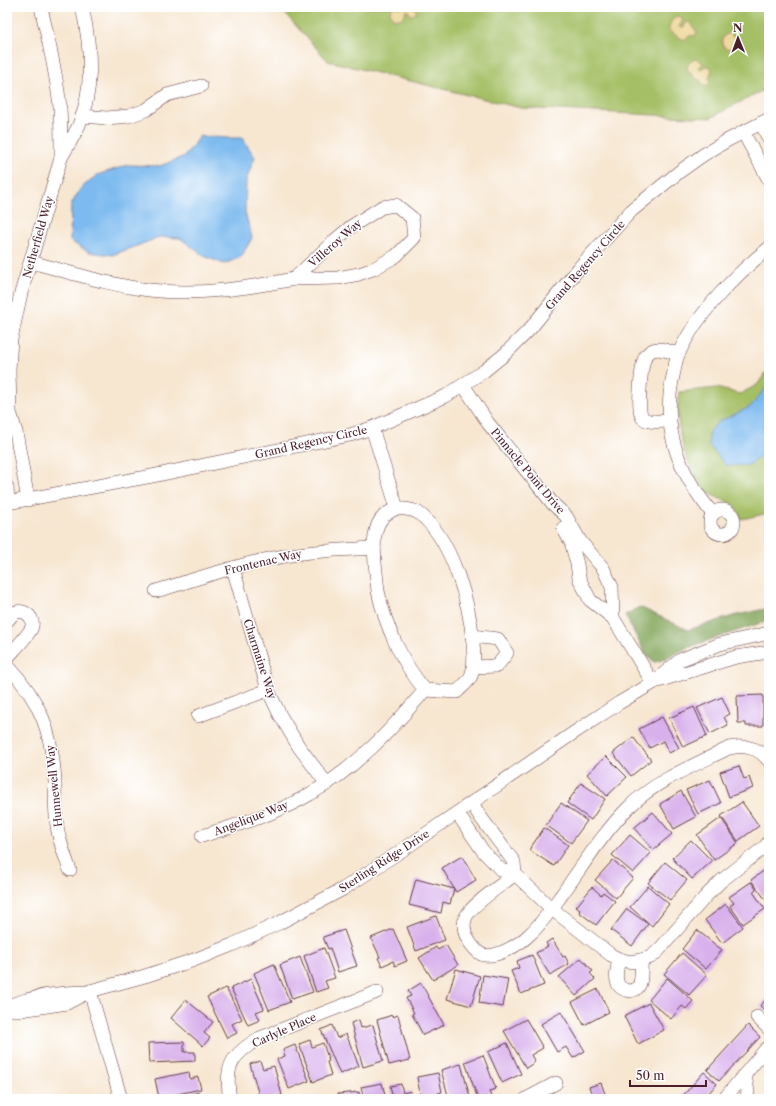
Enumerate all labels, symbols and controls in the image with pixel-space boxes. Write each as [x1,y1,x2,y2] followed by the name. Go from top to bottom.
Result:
[718,18,758,58] north arrow
[733,21,743,35] text: N
[20,193,57,280] street label: Netherfield Way
[305,216,365,271] street label: Villeroy Way
[542,217,628,313] street label: Grand Regency Circle
[254,422,368,462] street label: Grand Regency Circle
[488,425,568,517] street label: Pinnacle Point Drive
[223,546,304,578] street label: Frontenac Way
[240,617,280,702] street label: Charmaine Way
[43,743,65,828] street label: Hunnewell Way
[211,797,291,839] street label: Angelique Way
[336,827,432,895] street label: Sterling Ridge Drive
[250,1010,318,1050] street label: Carlyle Place
[630,1062,706,1088] scale bar
[636,1068,665,1083] text: 50 m

